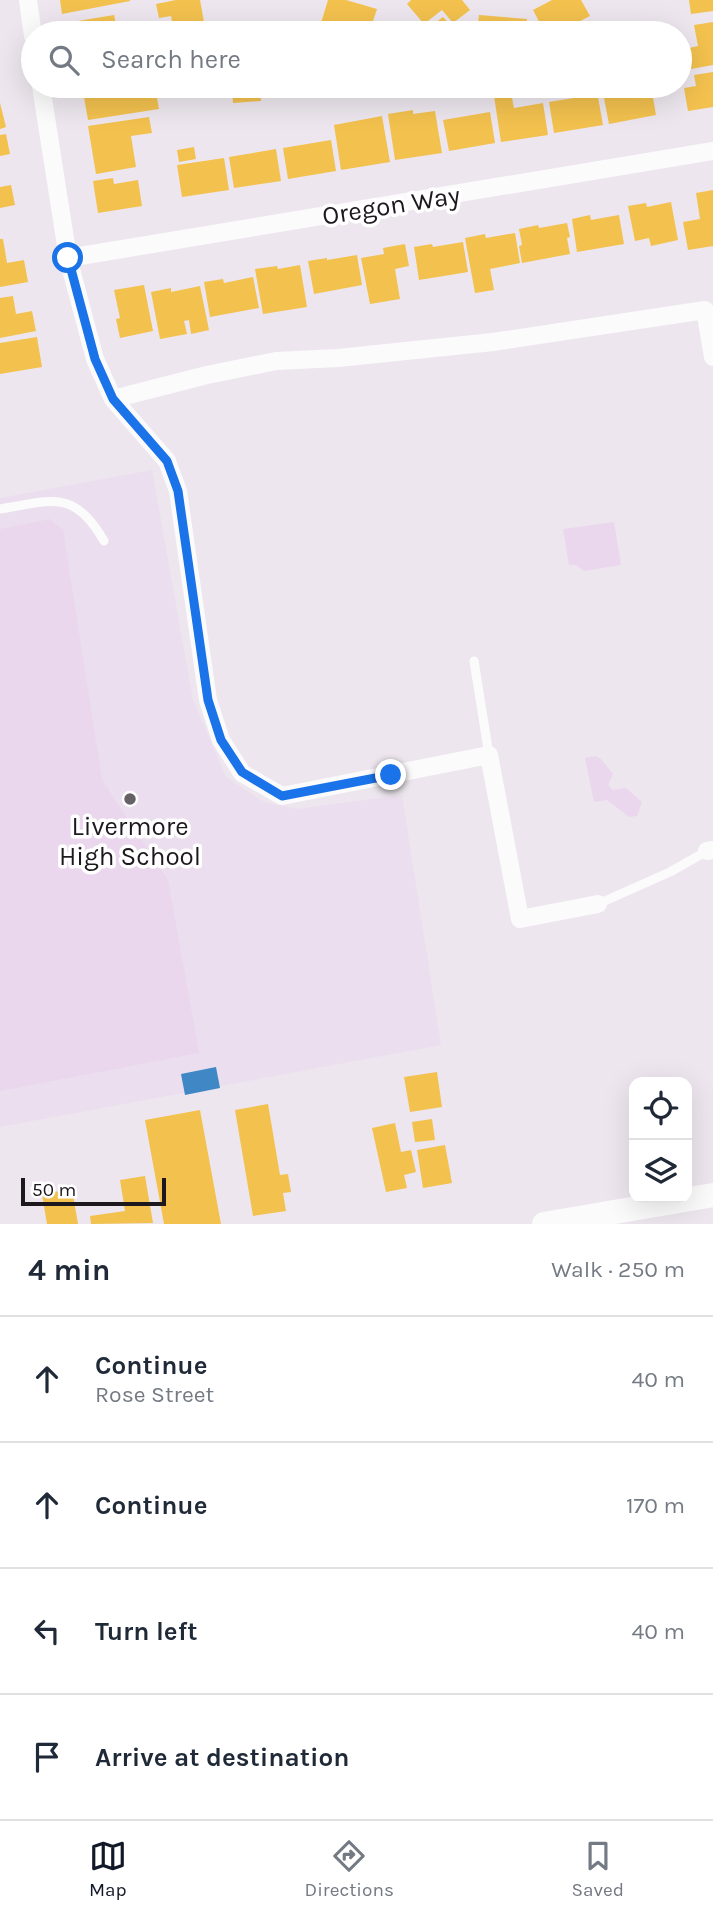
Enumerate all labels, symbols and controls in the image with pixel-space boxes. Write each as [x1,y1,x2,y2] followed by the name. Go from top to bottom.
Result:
[21,21,692,98] search box
[45,41,83,79] icon: search
[101,44,241,75] text: Search here
[320,179,462,232] street label: Oregon Way
[52,242,83,273] route start
[375,759,406,790] route end
[122,791,138,807] marker: Livermore High School
[59,811,201,872] place label: Livermore High School
[629,1077,692,1203] map controls
[629,1077,692,1140] button: locate
[629,1140,692,1203] button: layers
[21,1175,166,1207] scale bar
[32,1179,76,1201] text: 50 m
[28,1252,110,1288] text: 4 min
[551,1256,685,1283] text: Walk · 250 m
[95,1350,207,1381] text: Continue
[28,1360,66,1398] icon: ahead
[632,1366,685,1393] text: 40 m
[95,1381,214,1408] text: Rose Street
[28,1486,66,1524] icon: ahead
[95,1490,207,1521] text: Continue
[626,1492,685,1519] text: 170 m
[28,1612,66,1650] icon: left
[95,1616,197,1647] text: Turn left
[632,1618,685,1645] text: 40 m
[28,1738,66,1776] icon: arrive
[95,1742,349,1773] text: Arrive at destination
[89,1837,127,1901] tab: Map
[305,1837,394,1901] tab: Directions
[572,1837,624,1901] tab: Saved

